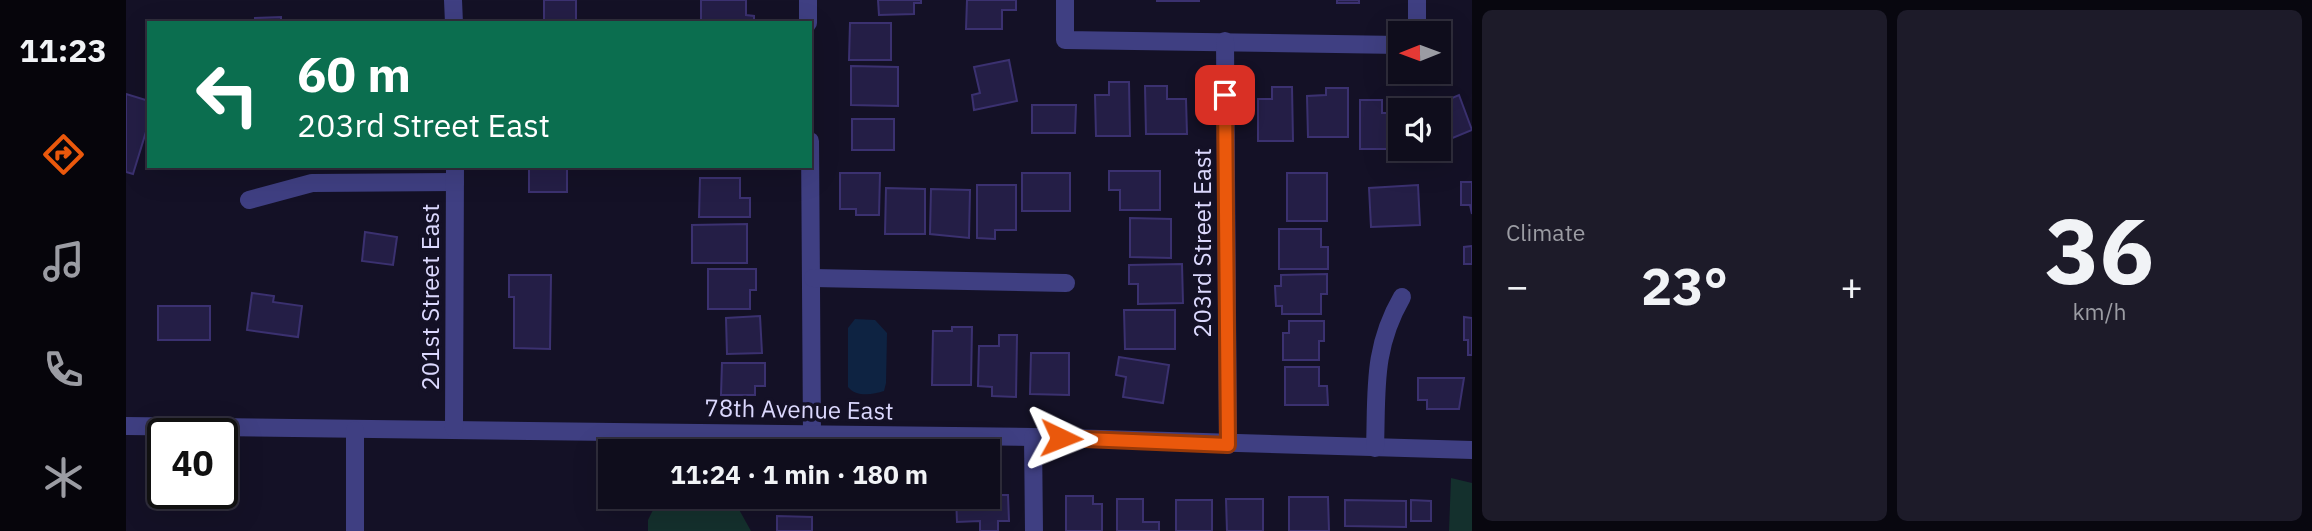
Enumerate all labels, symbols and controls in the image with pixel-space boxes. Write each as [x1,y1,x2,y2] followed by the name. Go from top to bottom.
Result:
[1388,21,1451,84] north arrow
[1388,21,1451,161] map controls
[19,29,107,71] text: 11:23
[297,42,411,105] text: 60 m
[182,49,273,140] icon: left
[1195,65,1255,125] pin
[1206,76,1244,114] icon: arrive
[1388,98,1451,161] button: sound
[297,104,550,146] text: 203rd Street East
[39,130,88,179] icon: directions
[1186,148,1218,338] street label: 203rd Street East
[2045,191,2154,309] text: 36
[414,203,446,391] street label: 201st Street East
[1506,217,1585,247] text: Climate
[39,237,88,286] icon: music
[1641,252,1728,319] text: 23°
[1506,261,1529,310] text: −
[1840,261,1863,310] text: +
[2072,296,2127,326] text: km/h
[39,345,88,394] icon: phone
[704,391,894,427] street label: 78th Avenue East
[1024,401,1098,475] position arrow
[147,418,238,509] speed limit sign: 40
[39,453,88,502] icon: climate
[670,457,928,491] text: 11:24 · 1 min · 180 m

